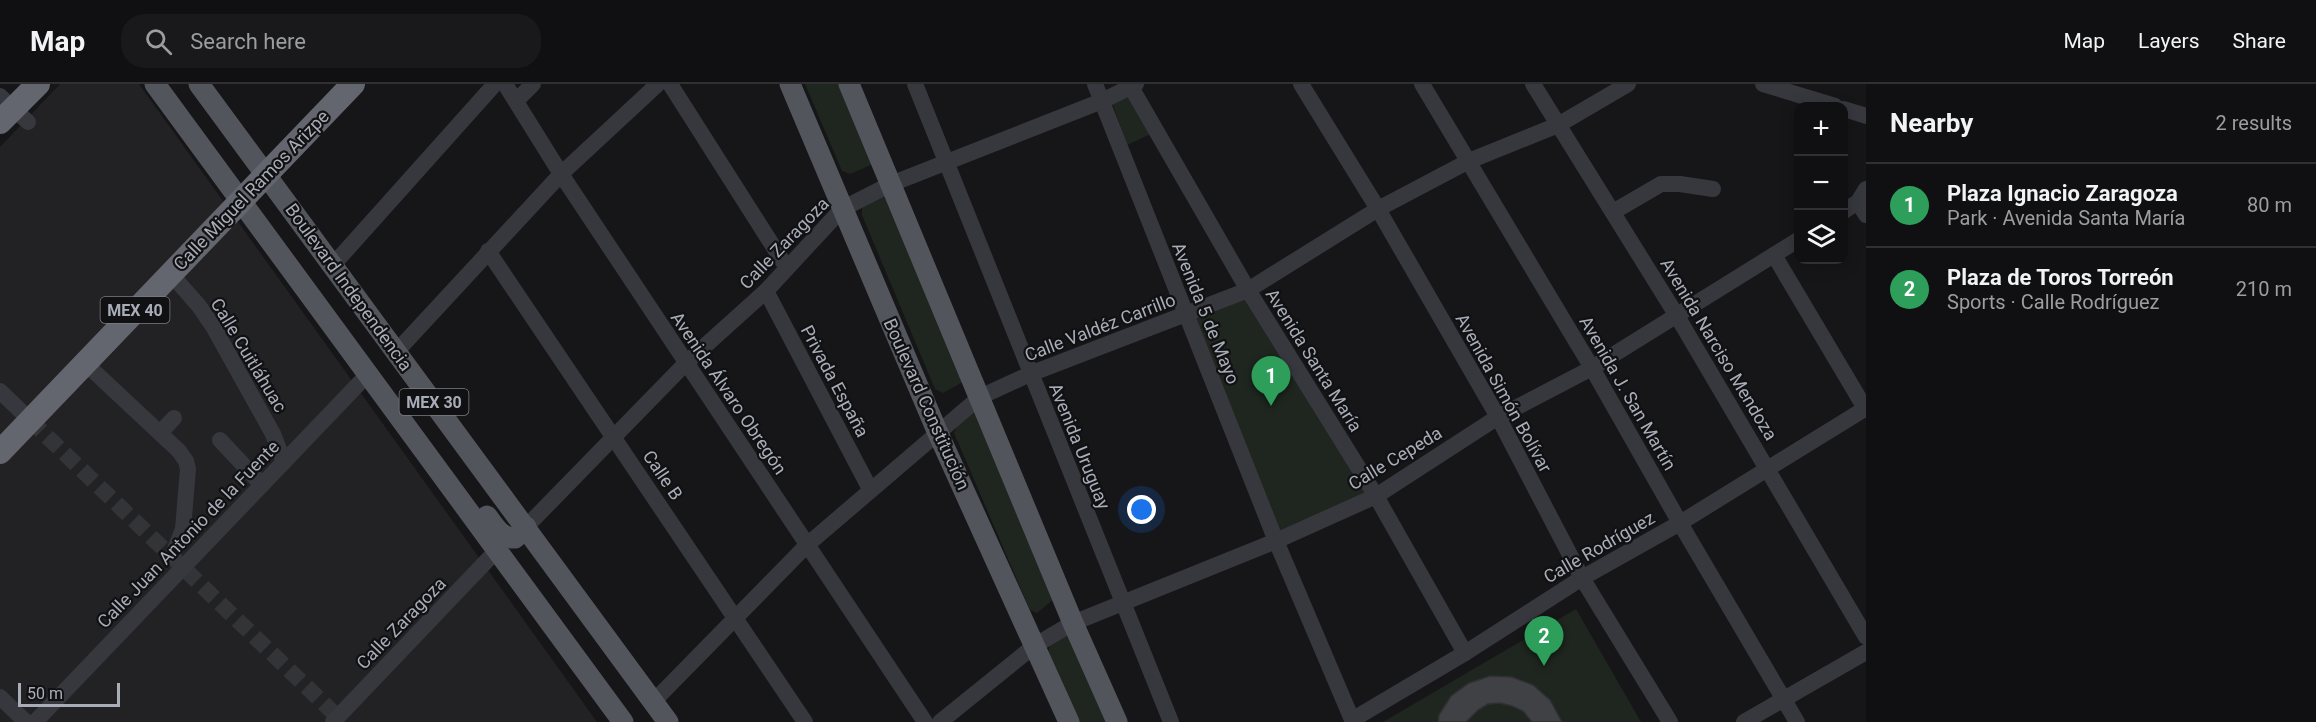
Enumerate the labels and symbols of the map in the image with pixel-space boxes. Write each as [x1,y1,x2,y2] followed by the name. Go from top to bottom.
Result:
[169,106,333,274] street label: Calle Miguel Ramos Arizpe
[735,193,833,293] street label: Calle Zaragoza
[281,199,417,375] street label: Boulevard Independencia
[1168,239,1244,387] street label: Avenida 5 de Mayo
[1656,254,1782,444] street label: Avenida Narciso Mendoza
[1261,285,1367,435] street label: Avenida Santa María
[1022,289,1178,365] street label: Calle Valdéz Carrillo
[207,294,291,416] street label: Calle Cuitláhuac
[100,297,170,323] road number: MEX 40
[667,308,791,478] street label: Avenida Álvaro Obregón
[1452,310,1556,476] street label: Avenida Simón Bolívar
[1575,312,1681,474] street label: Avenida J. San Martín
[880,315,974,493] street label: Boulevard Constitución
[797,321,873,441] street label: Privada España
[1252,356,1290,406] pin: 1
[1045,380,1115,513] street label: Avenida Uruguay
[400,389,468,415] road number: MEX 30
[1345,422,1445,494] street label: Calle Cepeda
[93,436,283,632] street label: Calle Juan Antonio de la Fuente
[639,446,687,504] street label: Calle B
[1127,495,1156,524] your location
[1540,507,1658,587] street label: Calle Rodríguez
[352,573,450,673] street label: Calle Zaragoza
[1524,616,1564,666] pin: 2
[18,680,120,708] scale bar

